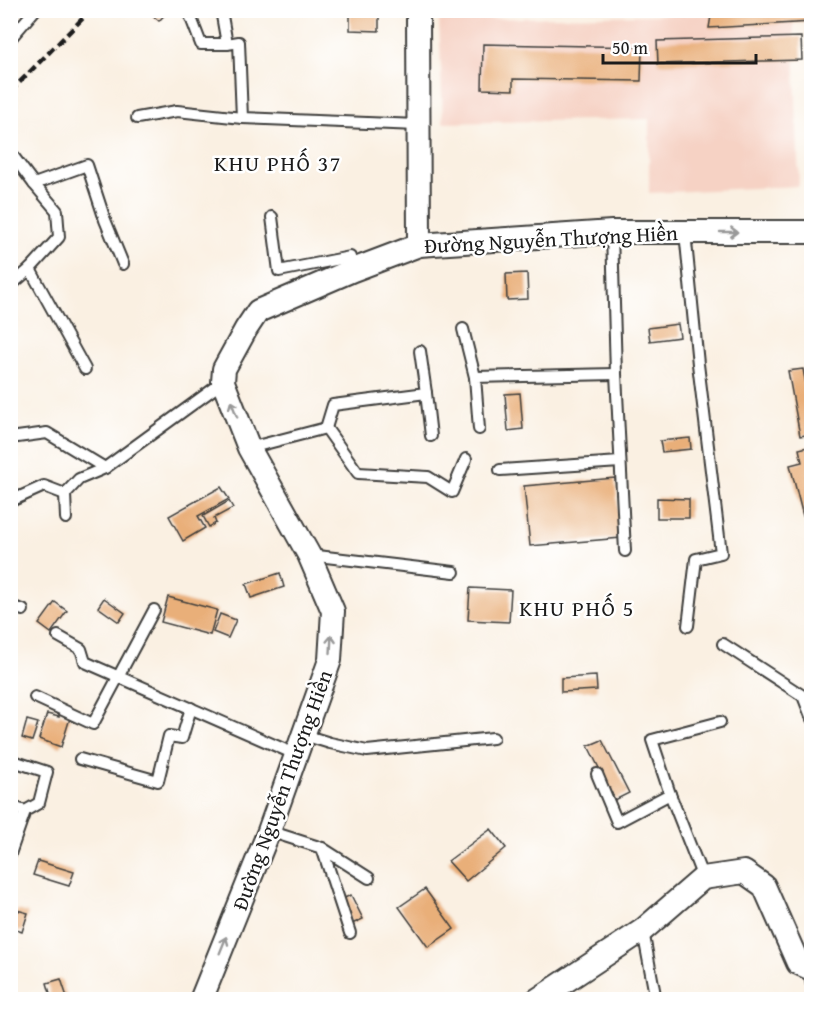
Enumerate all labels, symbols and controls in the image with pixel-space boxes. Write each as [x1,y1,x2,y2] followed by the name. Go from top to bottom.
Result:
[603,27,756,65] scale bar
[612,34,648,61] text: 50 m
[214,147,342,179] district label: KHU PHỐ 37
[424,217,679,261] street label: Đường Nguyễn Thượng Hiền
[718,226,738,238] one-way arrow
[228,401,239,419] one-way arrow
[519,592,635,624] district label: KHU PHỐ 5
[325,634,336,654] one-way arrow
[224,665,340,915] street label: Đường Nguyễn Thượng Hiền
[218,937,229,955] one-way arrow

